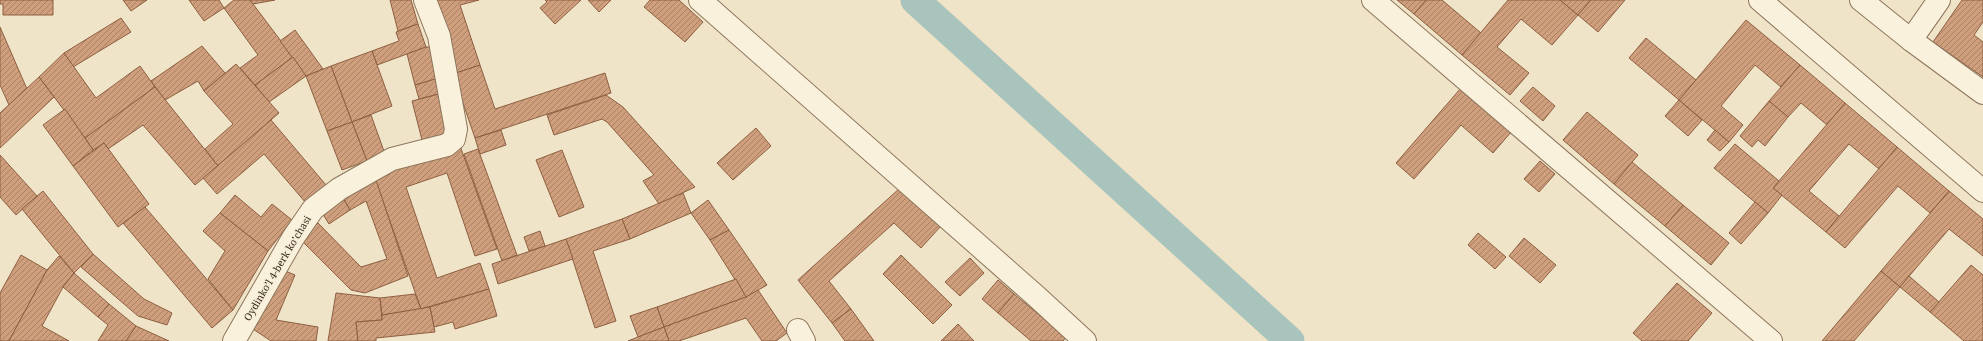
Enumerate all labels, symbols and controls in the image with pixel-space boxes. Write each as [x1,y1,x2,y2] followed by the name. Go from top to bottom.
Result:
[240,212,314,323] street label: Oydinkoʼl 4-berk koʼchasi

